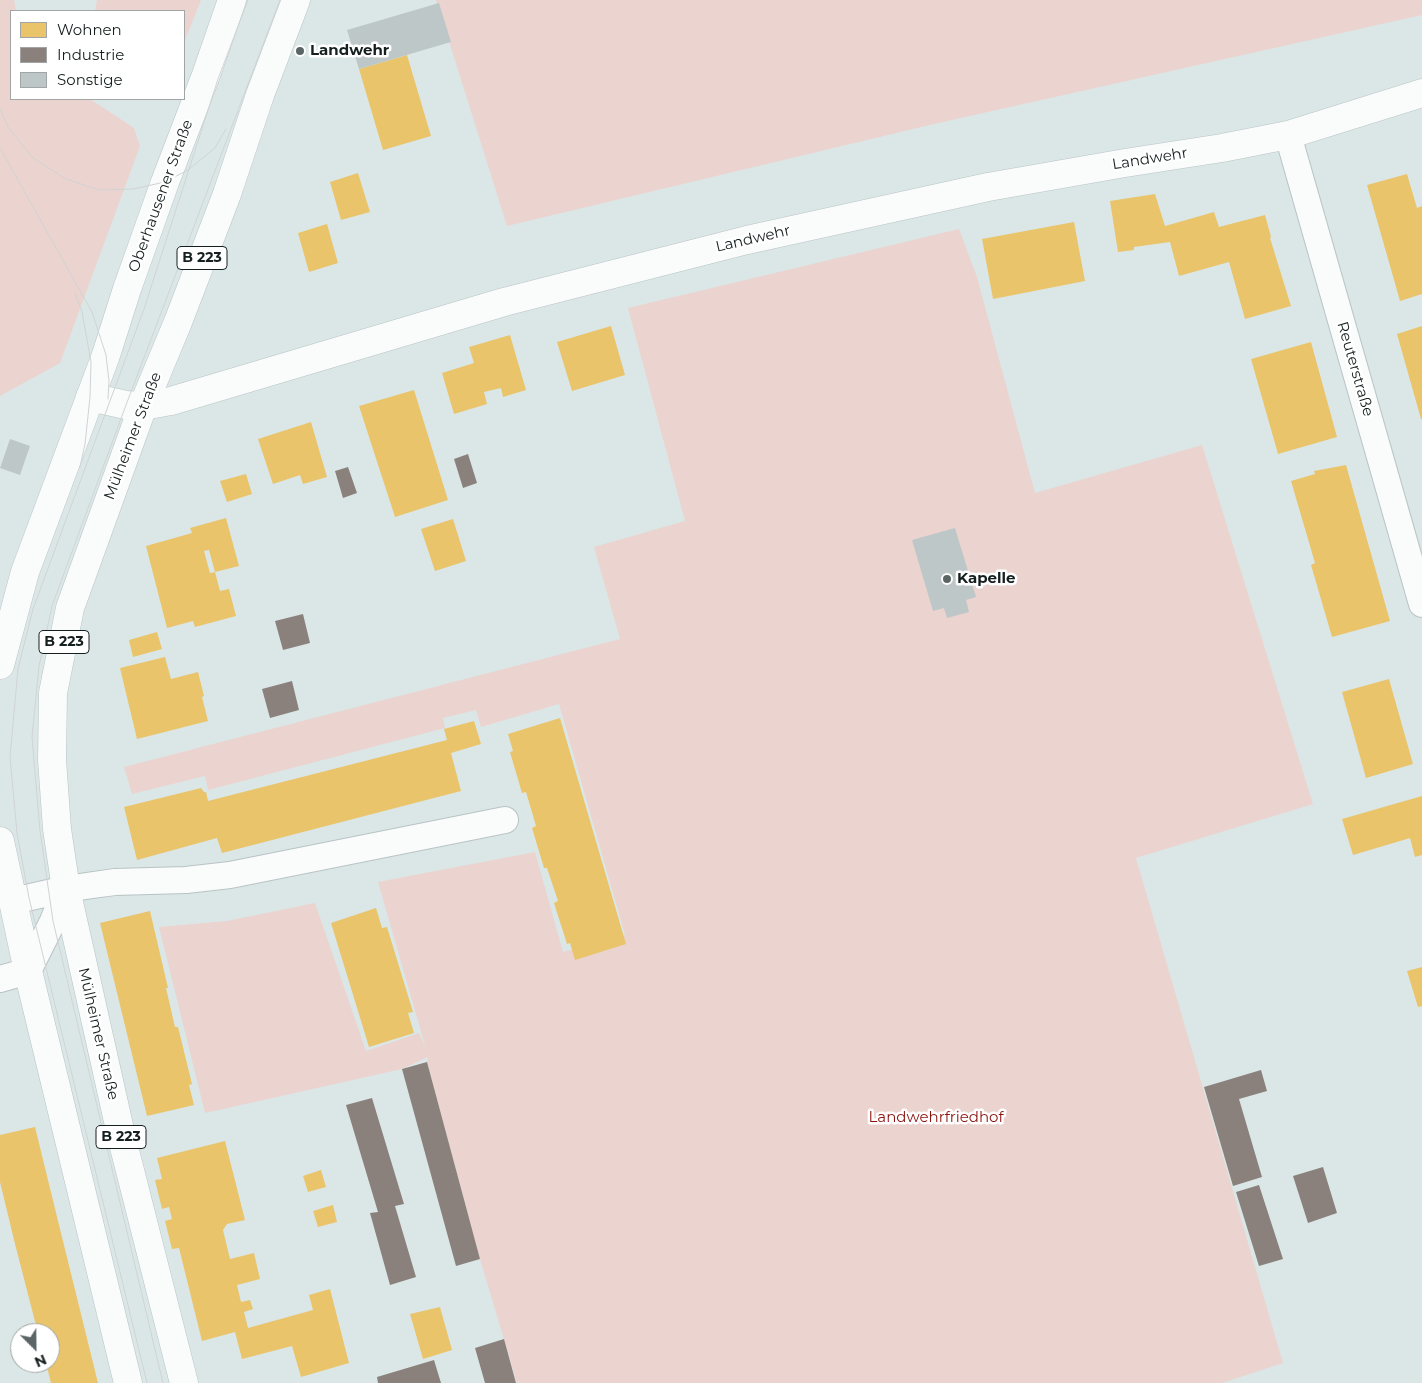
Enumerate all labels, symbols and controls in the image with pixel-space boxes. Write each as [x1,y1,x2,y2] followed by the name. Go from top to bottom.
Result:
[10,10,185,100] legend
[57,20,122,39] text: Wohnen
[310,42,389,60] place label: Landwehr
[57,45,124,64] text: Industrie
[294,45,306,57] marker: Landwehr
[57,70,123,89] text: Sonstige
[125,117,197,275] street label: Oberhausener Straße
[1111,144,1189,174] street label: Landwehr
[714,222,792,256] street label: Landwehr
[177,247,227,270] road number: B 223
[1333,320,1377,418] street label: Reuterstraße
[100,370,166,502] street label: Mülheimer Straße
[957,570,1015,588] place label: Kapelle
[941,573,953,585] marker: Kapelle
[39,630,89,654] road number: B 223
[74,966,122,1102] street label: Mülheimer Straße
[868,1109,1004,1127] park label: Landwehrfriedhof
[96,1126,146,1148] road number: B 223
[10,1323,60,1373] north arrow
[32,1350,49,1371] text: N

